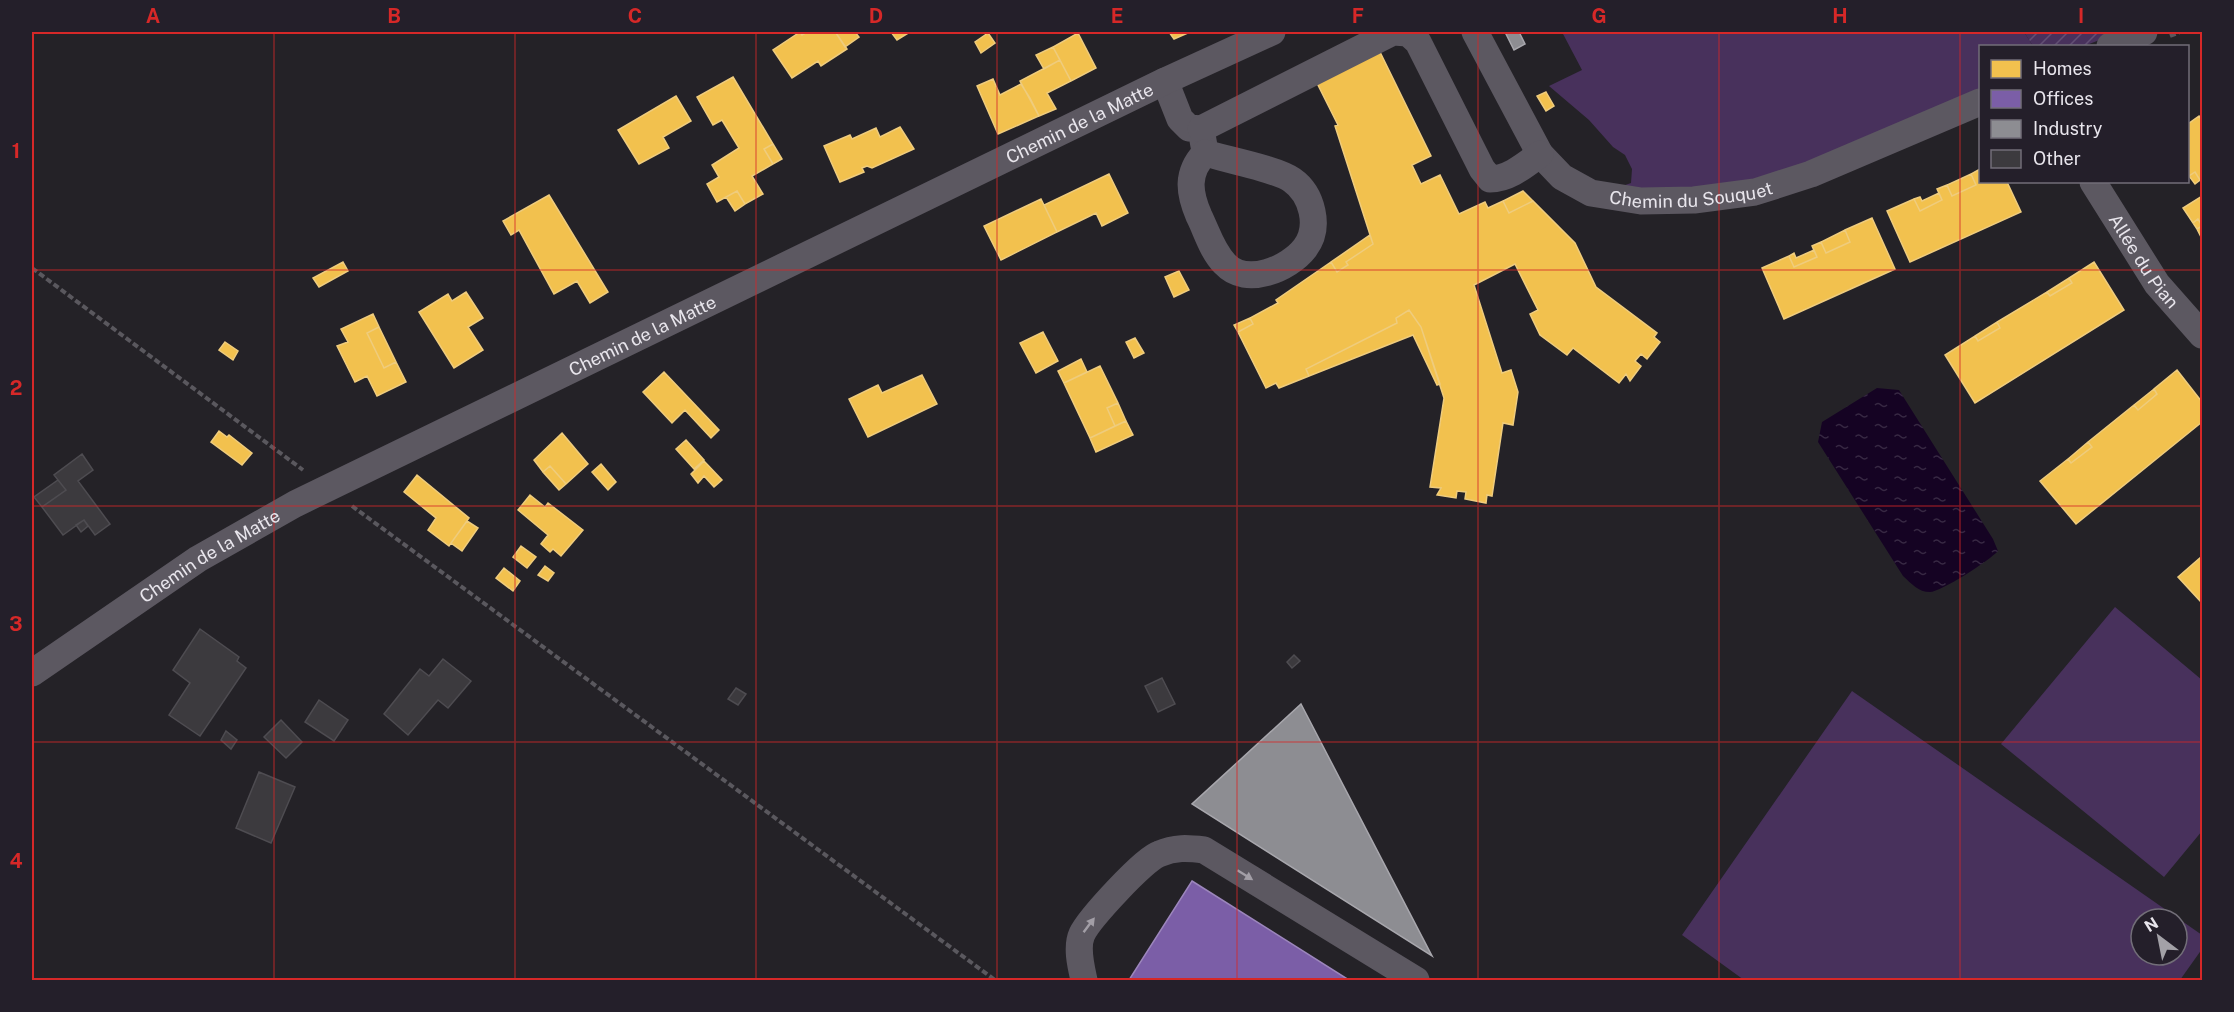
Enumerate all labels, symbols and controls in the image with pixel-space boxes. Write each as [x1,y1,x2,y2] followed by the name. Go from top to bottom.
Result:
[146,4,160,28] text: A
[387,4,401,28] text: B
[628,4,642,28] text: C
[869,4,883,28] text: D
[1111,4,1123,28] text: E
[1352,4,1364,28] text: F
[1591,4,1607,28] text: G
[1832,4,1848,28] text: H
[2078,4,2084,28] text: I
[1979,45,2189,183] legend
[2033,58,2092,79] text: Homes
[1002,78,1156,167] street label: Chemin de la Matte
[2033,88,2093,109] text: Offices
[2033,118,2103,139] text: Industry
[12,139,20,163] text: 1
[2033,148,2081,169] text: Other
[1608,177,1775,212] street label: Chemin du Souquet
[2105,210,2184,312] street label: Allée du Pian
[565,290,719,380] street label: Chemin de la Matte
[10,376,22,400] text: 2
[135,504,283,607] street label: Chemin de la Matte
[9,612,23,636] text: 3
[9,849,23,873] text: 4
[1237,870,1253,881] one-way arrow
[2129,907,2189,967] north arrow
[2141,913,2162,936] text: N
[1083,917,1096,933] one-way arrow

